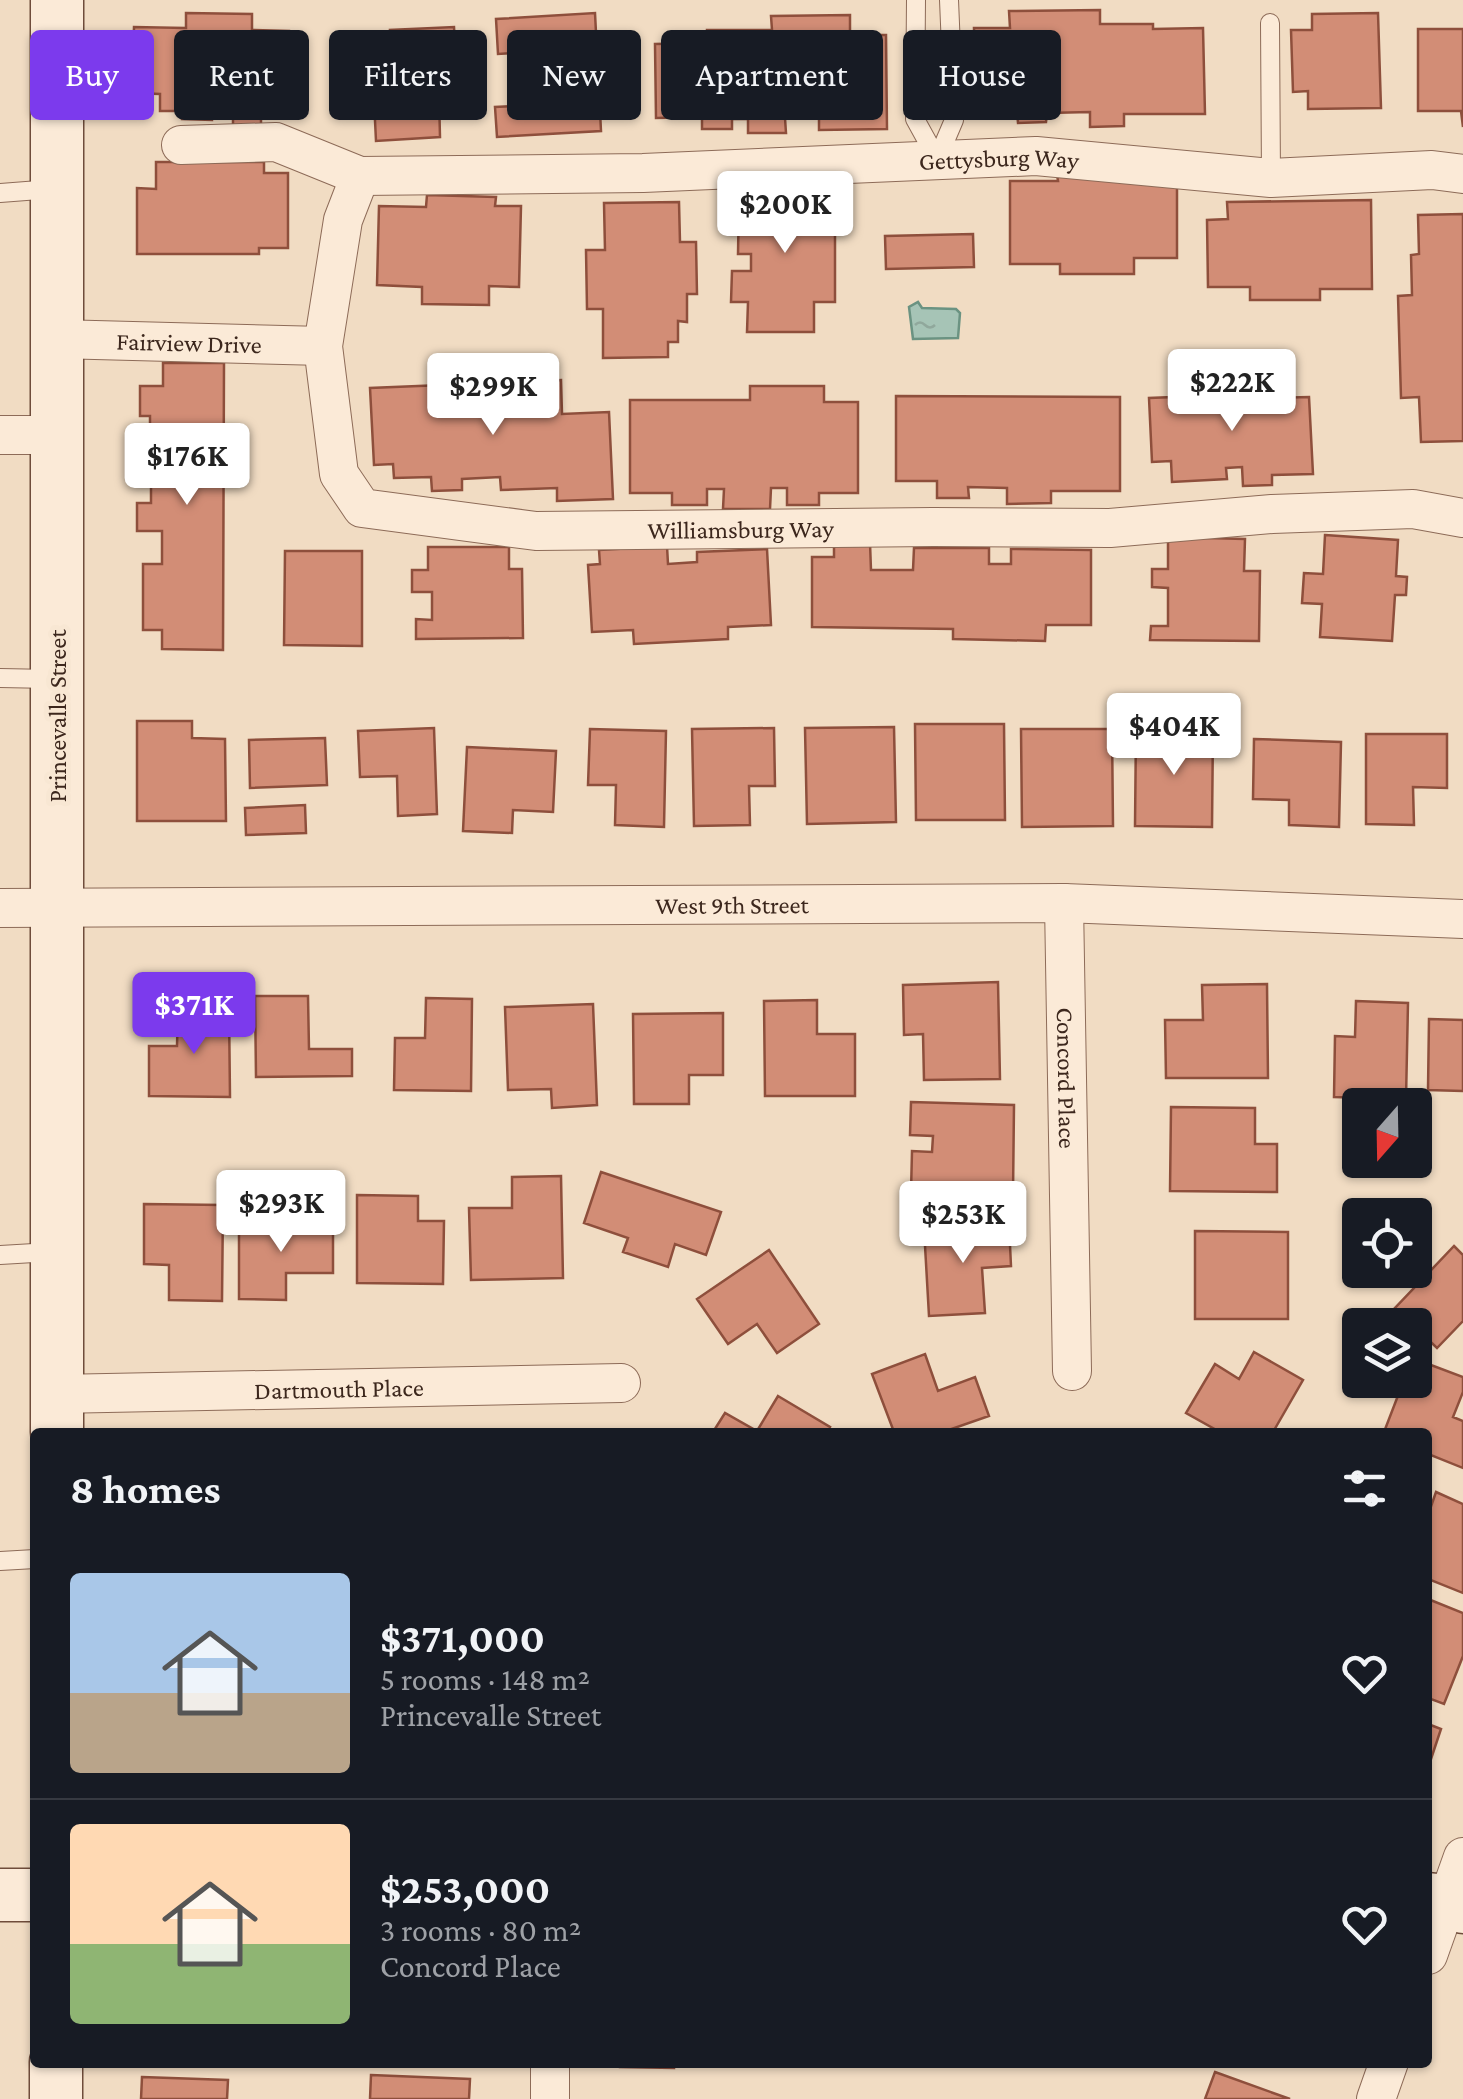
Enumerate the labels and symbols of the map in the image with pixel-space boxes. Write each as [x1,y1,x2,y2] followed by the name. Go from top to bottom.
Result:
[918,142,1081,175] street label: Gettysburg Way
[715,171,855,256] pin: $200K
[116,327,262,358] street label: Fairview Drive
[1162,349,1302,434] pin: $222K
[423,353,563,438] pin: $299K
[117,423,257,508] pin: $176K
[647,514,834,543] street label: Williamsburg Way
[44,629,71,802] street label: Princevalle Street
[1104,693,1244,778] pin: $404K
[655,891,809,918] street label: West 9th Street
[124,972,264,1057] pin: $371K
[1052,1007,1082,1149] street label: Concord Place
[1342,1088,1432,1178] north arrow
[211,1170,351,1255] pin: $293K
[893,1181,1033,1266] pin: $253K
[254,1373,424,1404] street label: Dartmouth Place

